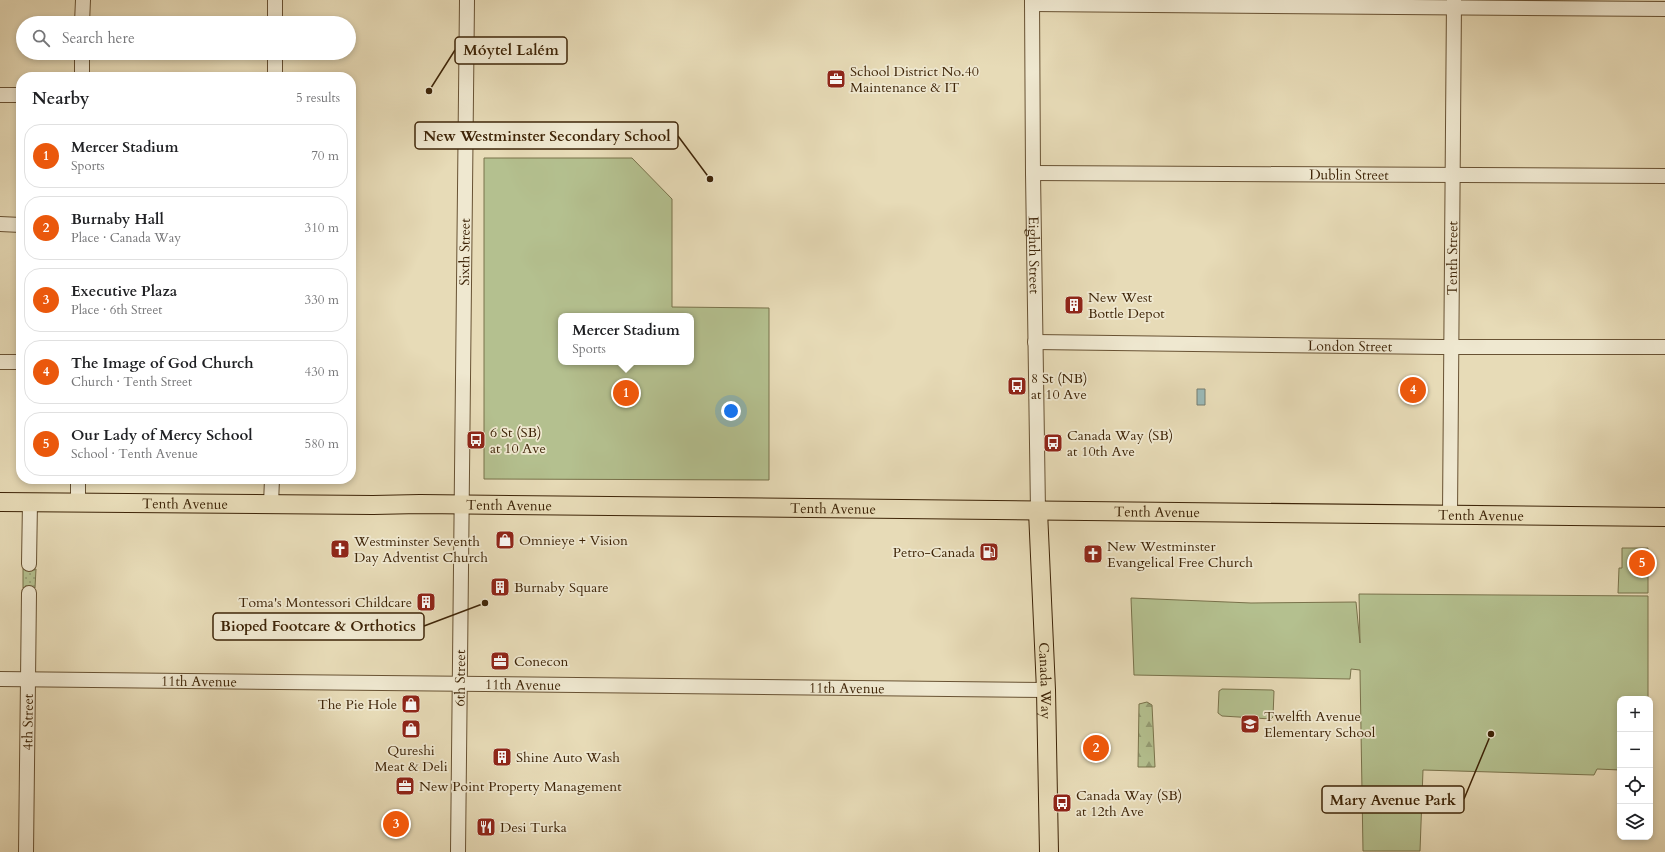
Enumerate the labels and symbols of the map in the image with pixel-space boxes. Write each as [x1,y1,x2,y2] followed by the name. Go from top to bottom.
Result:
[455,37,567,64] callout: Móytel Lalém
[463,40,559,60] text: Móytel Lalém
[850,62,979,97] place label: School District No.40 Maintenance & IT
[825,68,847,90] office icon: School District No.40 Maintenance & IT
[415,122,678,149] callout: New Westminster Secondary School
[423,126,671,146] text: New Westminster Secondary School
[1309,165,1389,185] street label: Dublin Street
[1024,216,1044,295] street label: Eighth Street
[455,218,475,286] street label: Sixth Street
[1443,220,1462,295] street label: Tenth Street
[1088,288,1165,323] place label: New West Bottle Depot
[1063,294,1085,316] building icon: New West Bottle Depot
[1308,336,1393,356] street label: London Street
[1031,369,1087,404] place label: 8 St (NB) at 10 Ave
[1006,375,1028,397] bus stop icon: 8 St (NB) at 10 Ave
[1400,375,1426,405] pin: 4
[613,378,639,408] pin: 1
[721,401,741,421] your location
[490,423,546,458] place label: 6 St (SB) at 10 Ave
[1067,426,1173,461] place label: Canada Way (SB) at 10th Ave
[465,429,487,451] bus stop icon: 6 St (SB) at 10 Ave
[1042,432,1064,454] bus stop icon: Canada Way (SB) at 10th Ave
[142,494,228,514] street label: Tenth Avenue
[466,495,552,515] street label: Tenth Avenue
[790,499,876,519] street label: Tenth Avenue
[1114,502,1200,522] street label: Tenth Avenue
[1438,506,1524,526] street label: Tenth Avenue
[494,529,516,551] shop icon: Omnieye + Vision
[519,531,628,550] place label: Omnieye + Vision
[353,532,488,567] place label: Westminster Seventh Day Adventist Church
[1107,537,1253,572] place label: New Westminster Evangelical Free Church
[329,538,351,560] church icon: Westminster Seventh Day Adventist Church
[978,541,1000,563] fuel station icon: Petro-Canada
[893,543,975,562] place label: Petro-Canada
[1082,543,1104,565] church icon: New Westminster Evangelical Free Church
[1629,548,1655,578] pin: 5
[489,576,511,598] building icon: Burnaby Square
[514,578,609,597] place label: Burnaby Square
[415,591,437,613] building icon: Toma's Montessori Childcare
[238,593,412,612] place label: Toma's Montessori Childcare
[213,613,424,640] callout: Bioped Footcare & Orthotics
[220,616,416,636] text: Bioped Footcare & Orthotics
[1034,642,1056,720] street label: Canada Way
[451,649,470,707] street label: 6th Street
[489,650,511,672] office icon: Conecon
[514,652,569,671] place label: Conecon
[161,672,237,691] street label: 11th Avenue
[485,675,561,695] street label: 11th Avenue
[809,679,885,698] street label: 11th Avenue
[18,693,38,751] street label: 4th Street
[400,693,422,715] shop icon: The Pie Hole
[317,695,397,714] place label: The Pie Hole
[1264,707,1376,742] place label: Twelfth Avenue Elementary School
[1239,713,1261,735] school or university icon: Twelfth Avenue Elementary School
[400,718,422,740] shop icon: Qureshi Meat & Deli
[1083,733,1109,763] pin: 2
[374,741,448,776] place label: Qureshi Meat & Deli
[491,746,513,768] building icon: Shine Auto Wash
[516,748,620,767] place label: Shine Auto Wash
[394,775,416,797] office icon: New Point Property Management
[419,777,622,796] place label: New Point Property Management
[1076,786,1182,821] place label: Canada Way (SB) at 12th Ave
[1322,786,1464,813] callout: Mary Avenue Park
[1330,790,1457,810] text: Mary Avenue Park
[1051,792,1073,814] bus stop icon: Canada Way (SB) at 12th Ave
[383,809,409,839] pin: 3
[475,816,497,838] restaurant icon: Desi Turka
[500,818,567,837] place label: Desi Turka

